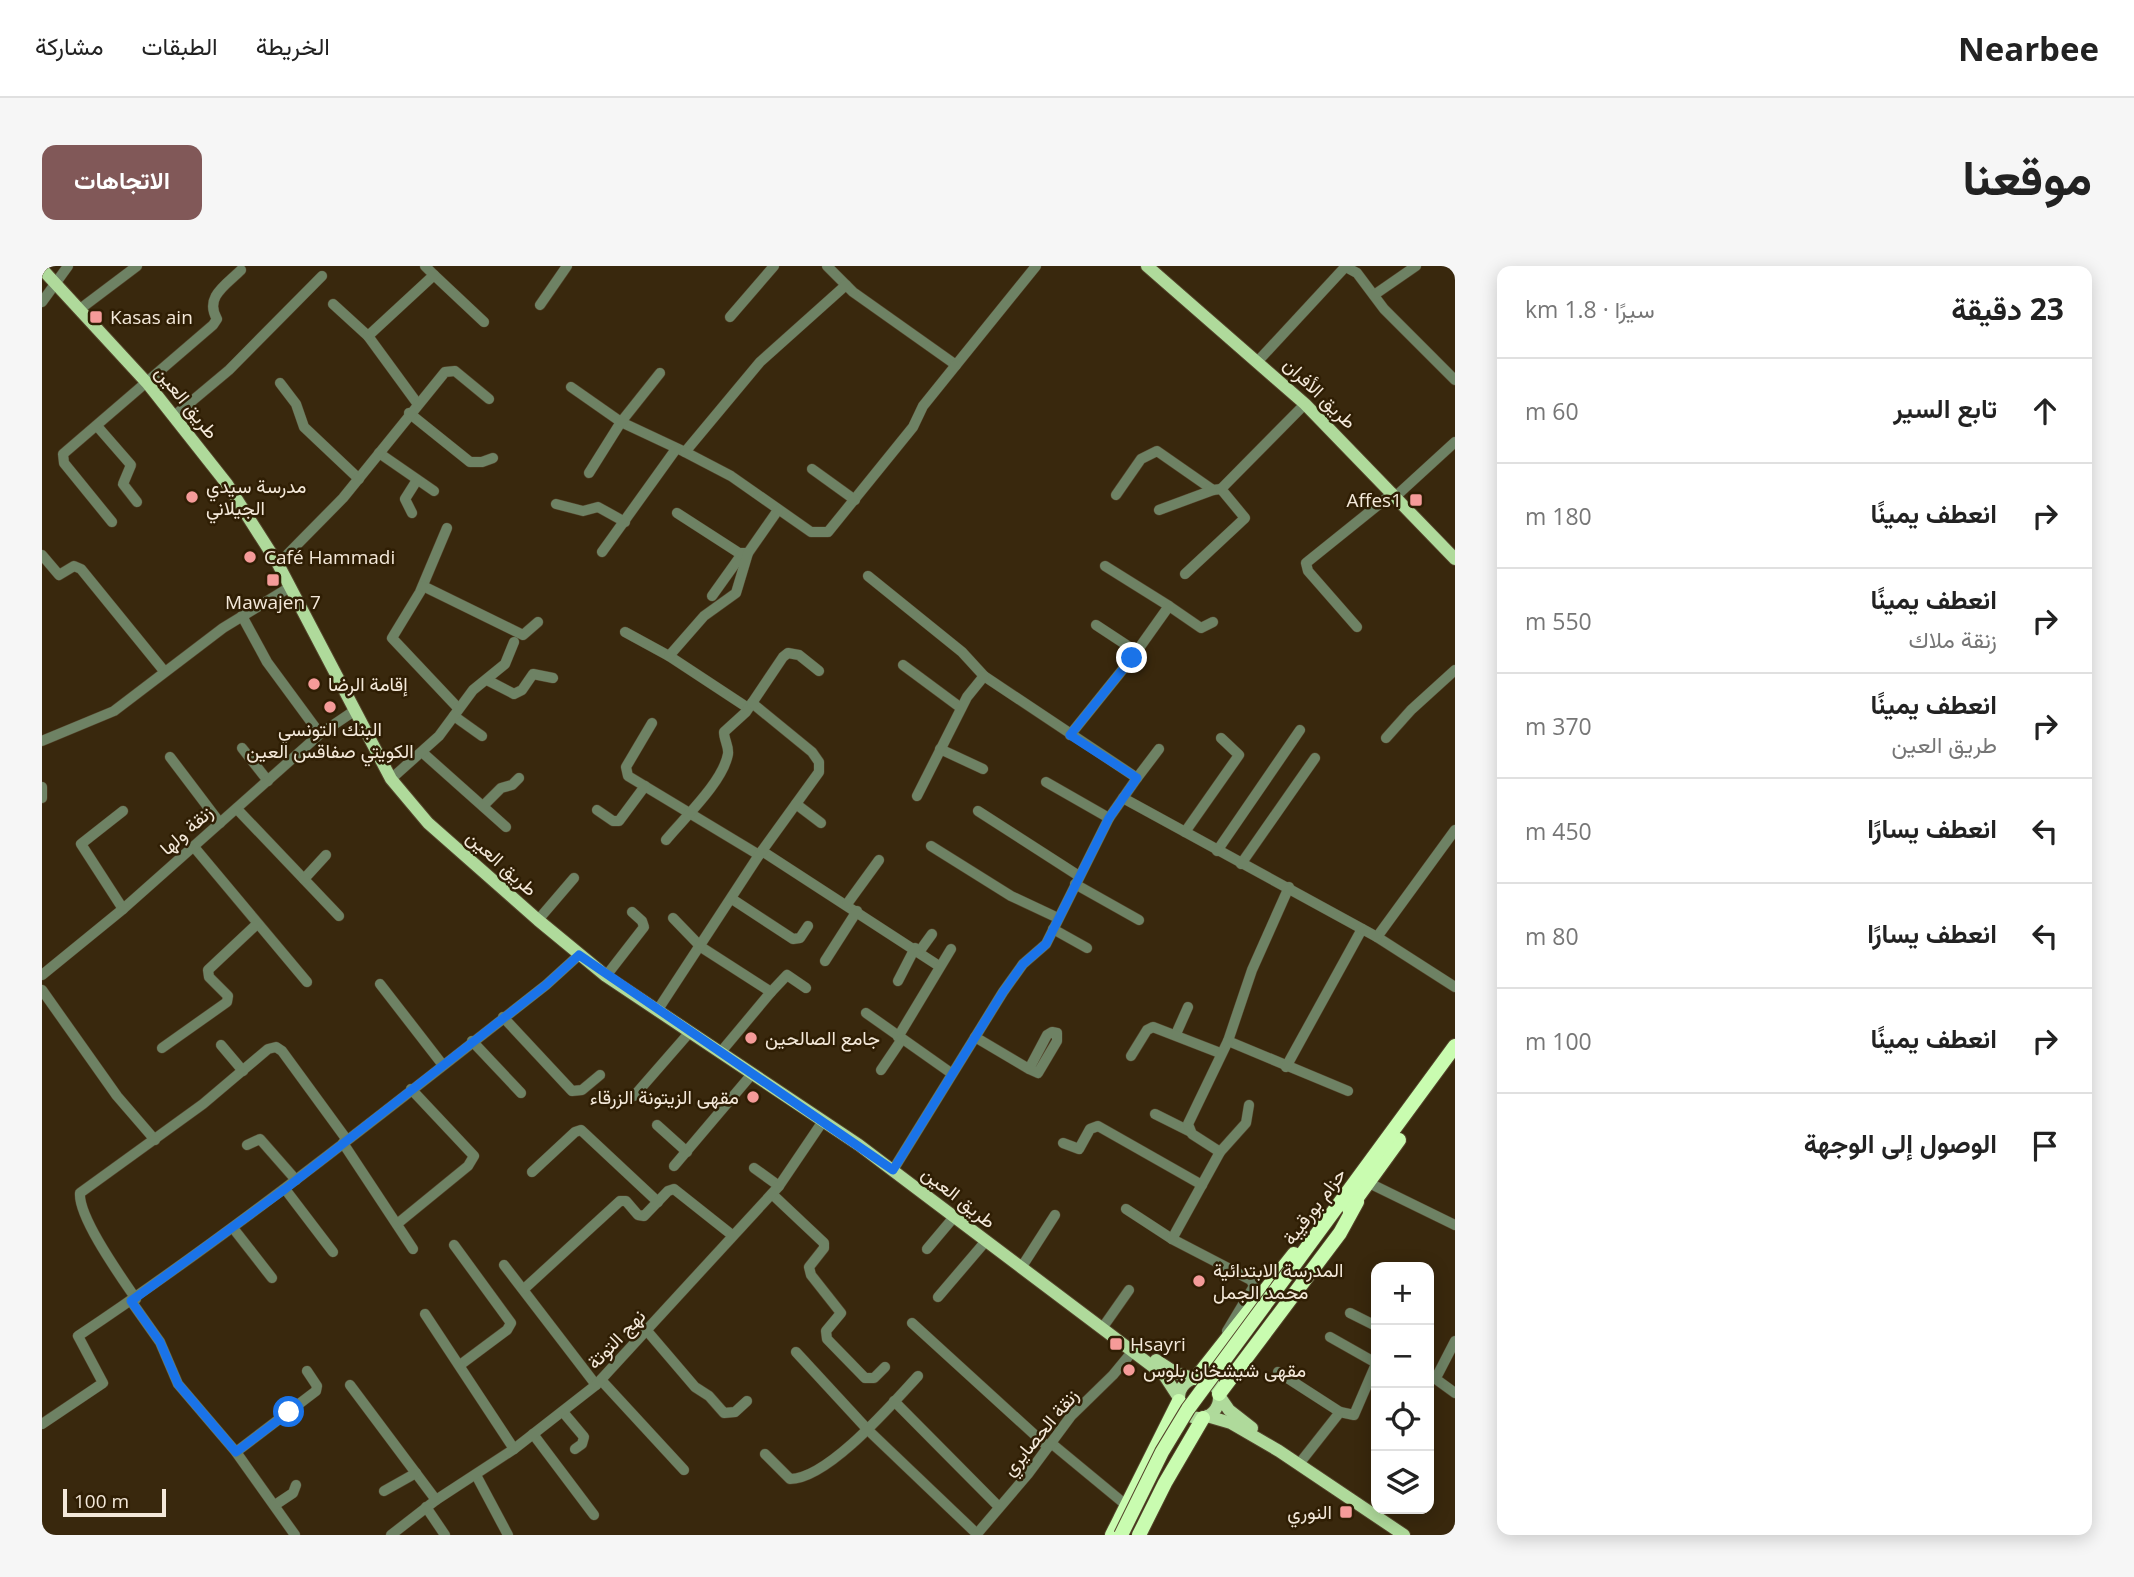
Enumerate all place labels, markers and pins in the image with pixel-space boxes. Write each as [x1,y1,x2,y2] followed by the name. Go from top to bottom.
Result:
[110,304,193,330] place label: Kasas ain
[88,309,104,325] marker: Kasas ain
[206,473,306,524] place label: مدرسة سيدي الجيلاني
[1347,487,1402,513] place label: Affes1
[184,489,200,505] marker: مدرسة سيدي الجيلاني
[1408,492,1424,508] marker: Affes1
[264,544,395,570] place label: Café Hammadi
[242,549,258,565] marker: Café Hammadi
[265,572,281,588] marker: Mawajen 7
[225,589,321,615] place label: Mawajen 7
[328,671,408,697] place label: إقامة الرضا
[306,676,322,692] marker: إقامة الرضا
[322,699,338,715] marker: البنك التونسي الكويتي صفاقس العين
[246,716,414,767] place label: البنك التونسي الكويتي صفاقس العين
[765,1025,880,1052] place label: جامع الصالحين
[743,1030,759,1046] marker: جامع الصالحين
[590,1084,739,1110] place label: مقهى الزيتونة الزرقاء
[745,1089,761,1105] marker: مقهى الزيتونة الزرقاء
[1213,1257,1343,1305] place label: المدرسة الابتدائية محمد الجمل
[1191,1273,1207,1289] marker: المدرسة الابتدائية محمد الجمل
[1130,1331,1186,1357] place label: Hsayri
[1108,1336,1124,1352] marker: Hsayri
[1143,1357,1306,1383] place label: مقهى شيشخان بلوس
[1121,1362,1137,1378] marker: مقهى شيشخان بلوس
[1287,1499,1332,1528] place label: النوري
[1338,1504,1354,1520] marker: النوري

